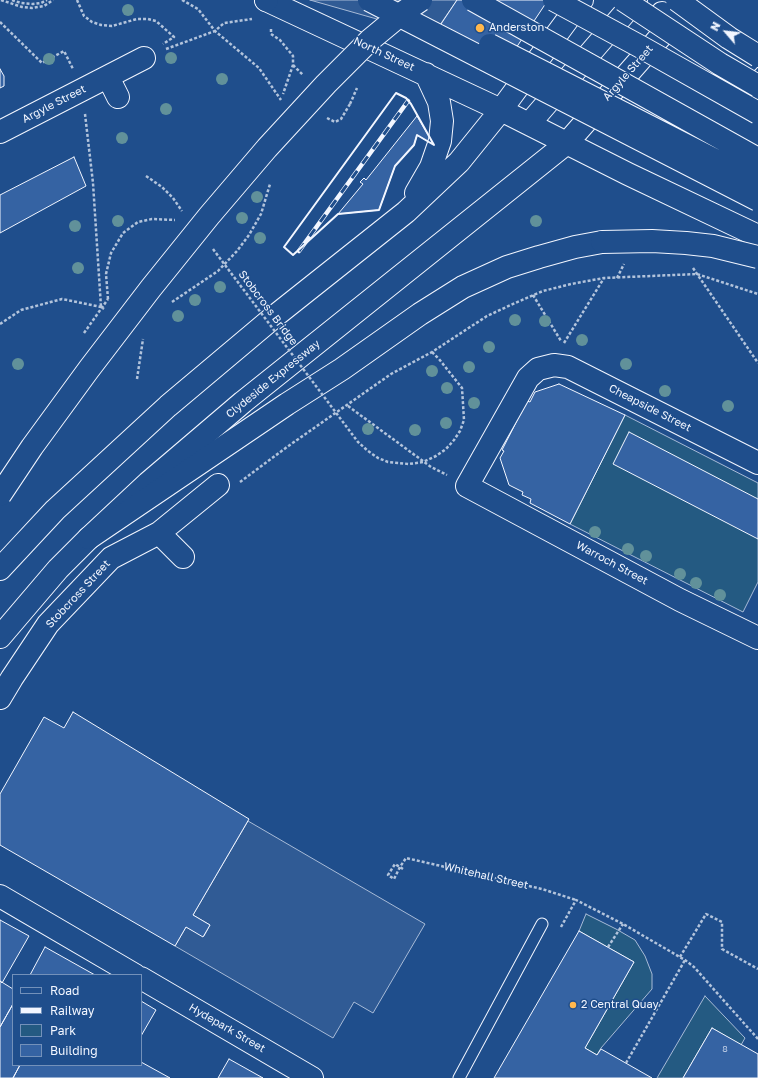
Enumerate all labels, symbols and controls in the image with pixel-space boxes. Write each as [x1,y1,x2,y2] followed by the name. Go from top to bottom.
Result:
[706,12,746,52] north arrow
[707,19,723,33] text: N
[489,21,544,35] place label: Anderston
[474,22,486,34] marker: Anderston
[351,34,417,74] street label: North Street
[600,42,656,104] street label: Argyle Street
[20,82,88,126] street label: Argyle Street
[236,268,300,348] street label: Stobcross Bridge
[223,337,323,421] street label: Clydeside Expressway
[607,381,693,435] street label: Cheapside Street
[574,539,650,587] street label: Warroch Street
[43,557,113,631] street label: Stobcross Street
[442,860,530,892] street label: Whitehall Street
[12,974,142,1066] legend
[50,983,79,998] text: Road
[581,998,659,1012] place label: 2 Central Quay
[568,1000,578,1010] marker: 2 Central Quay
[186,1001,268,1055] street label: Hydepark Street
[50,1003,95,1018] text: Railway
[50,1023,76,1038] text: Park
[50,1043,98,1058] text: Building
[722,1044,728,1054] house number: 8

